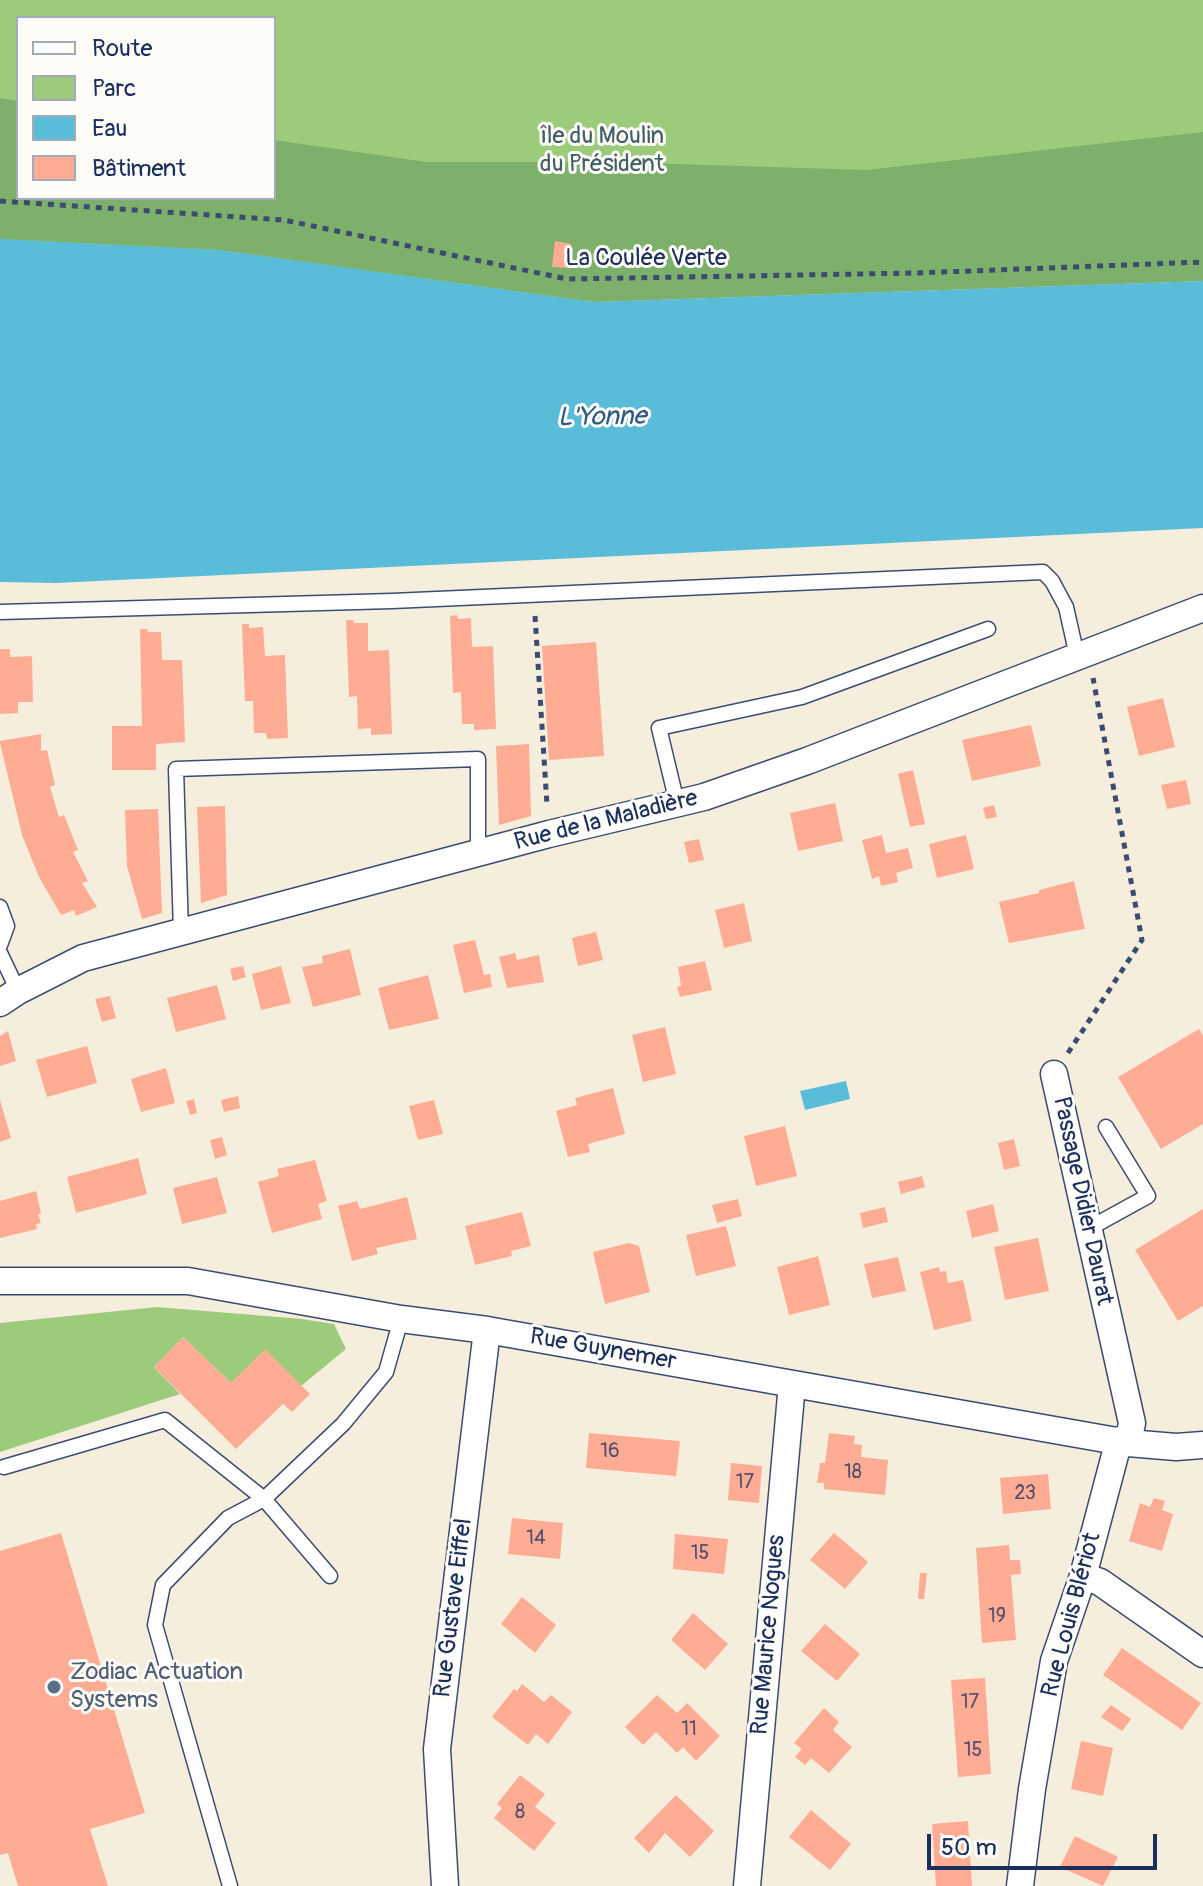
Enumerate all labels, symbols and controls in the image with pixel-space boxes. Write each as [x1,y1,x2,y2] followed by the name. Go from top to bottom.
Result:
[16,16,276,200] legend
[92,34,152,63] text: Route
[92,74,136,103] text: Parc
[92,114,127,143] text: Eau
[540,123,664,179] park label: île du Moulin du Président
[92,154,186,183] text: Bâtiment
[565,245,727,273] street label: La Coulée Verte
[557,402,647,434] water label: L'Yonne
[511,784,701,858] street label: Rue de la Maladière
[1046,1094,1118,1308] street label: Passage Didier Daurat
[528,1323,678,1377] street label: Rue Guynemer
[600,1440,620,1464] house number: 16
[844,1461,862,1485] house number: 18
[736,1471,754,1495] house number: 17
[1014,1482,1036,1506] house number: 23
[429,1517,479,1699] street label: Rue Gustave Eiffel
[526,1527,546,1551] house number: 14
[1036,1530,1108,1700] street label: Rue Louis Blériot
[746,1534,792,1736] street label: Rue Maurice Nogues
[691,1542,709,1566] house number: 15
[988,1605,1006,1629] house number: 19
[70,1659,243,1715] place label: Zodiac Actuation Systems
[45,1678,63,1696] marker: Zodiac Actuation Systems
[961,1691,979,1715] house number: 17
[681,1718,697,1742] house number: 11
[964,1739,982,1763] house number: 15
[515,1801,525,1825] house number: 8
[931,1818,1161,1868] scale bar
[941,1833,997,1862] text: 50 m

